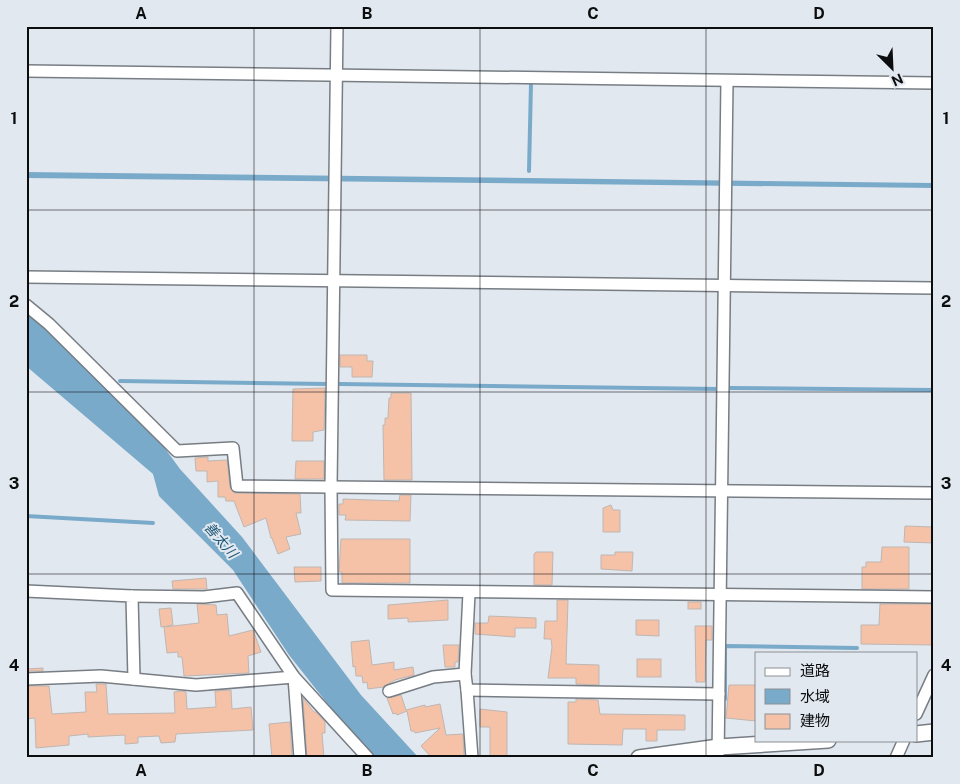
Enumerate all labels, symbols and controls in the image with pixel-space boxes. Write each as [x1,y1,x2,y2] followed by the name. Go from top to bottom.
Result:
[135,4,147,23] text: A
[362,4,373,23] text: B
[587,4,599,23] text: C
[813,4,825,23] text: D
[868,42,918,92] north arrow
[889,70,906,89] text: N
[11,109,17,128] text: 1
[943,109,949,128] text: 1
[9,292,19,311] text: 2
[941,292,951,311] text: 2
[9,474,19,493] text: 3
[941,474,951,493] text: 3
[201,519,242,563] water label: 善太川
[755,652,918,742] legend
[9,656,20,675] text: 4
[941,656,952,675] text: 4
[800,662,830,679] text: 道路
[800,688,830,705] text: 水域
[800,712,830,729] text: 建物
[135,761,147,780] text: A
[362,761,373,780] text: B
[587,761,599,780] text: C
[813,761,825,780] text: D

